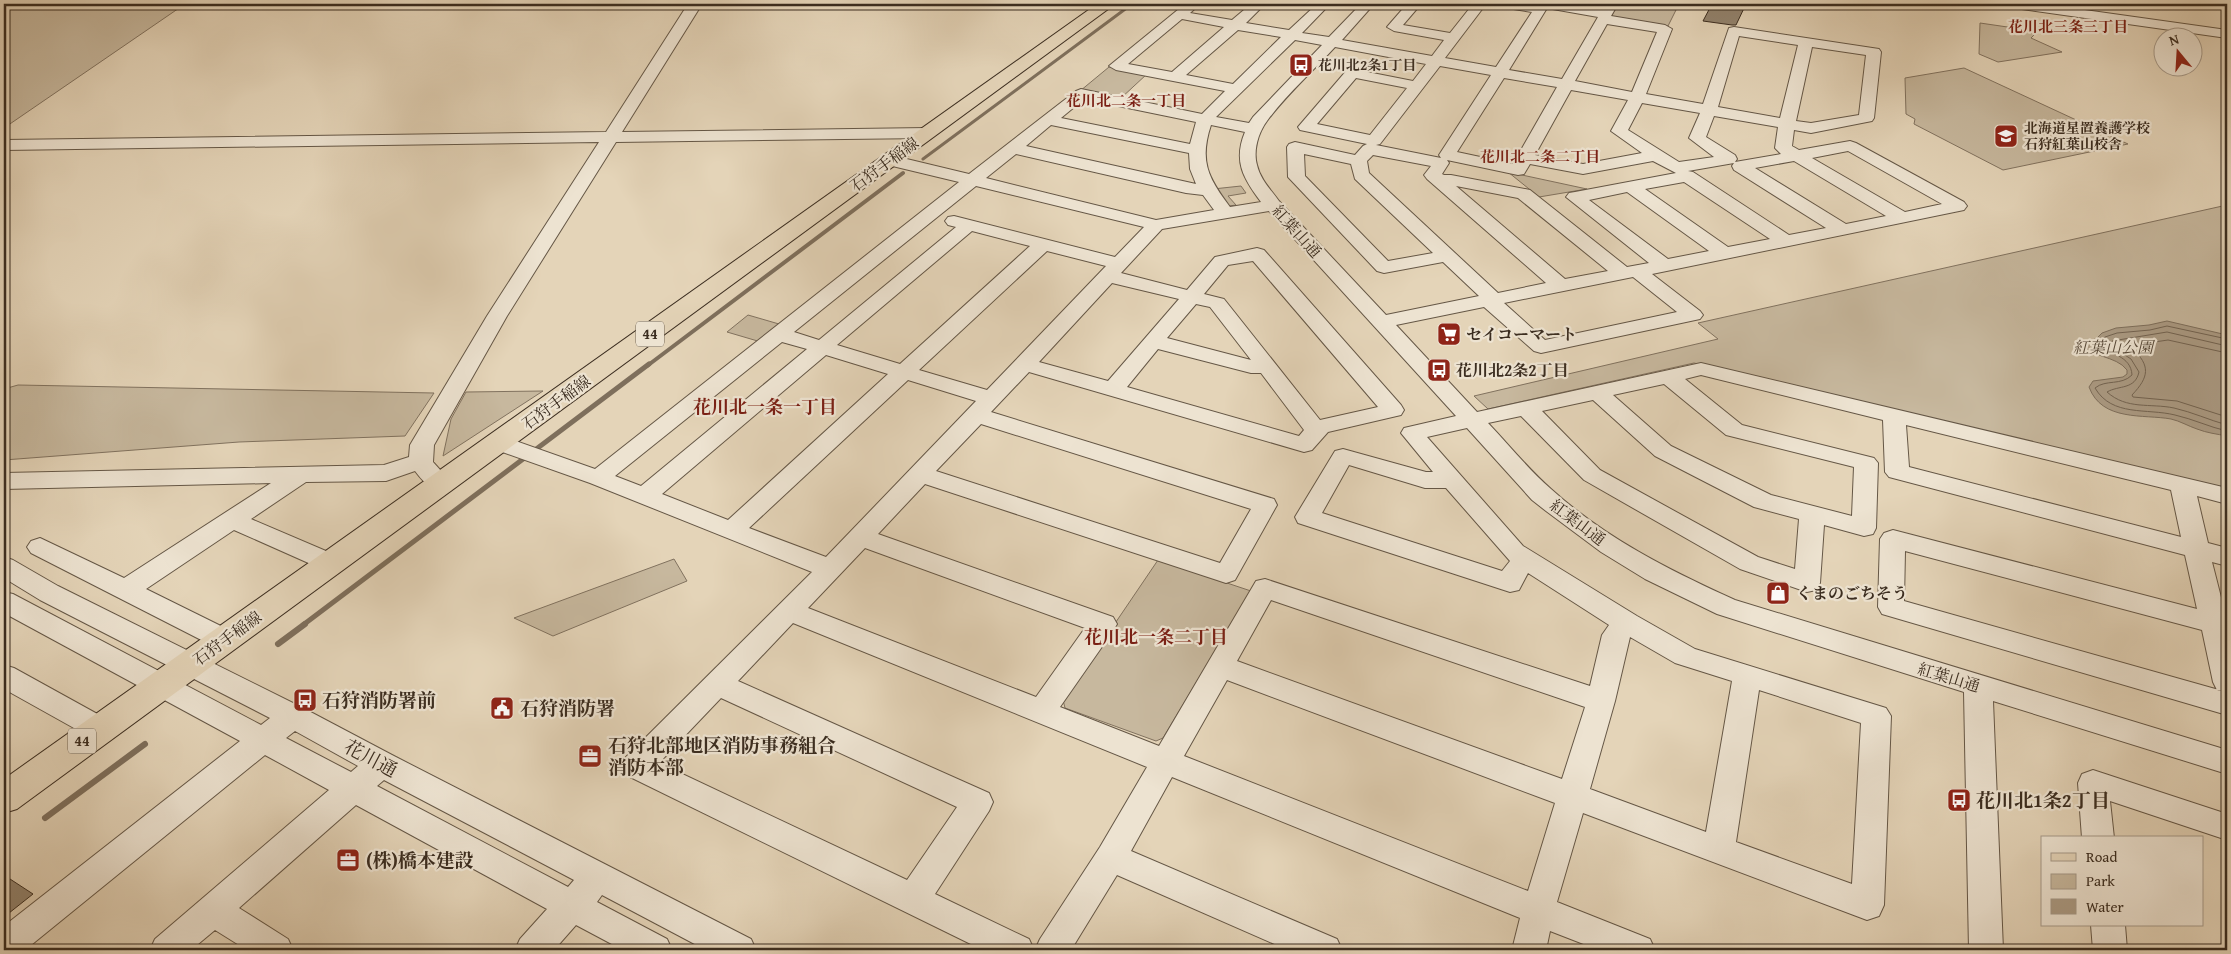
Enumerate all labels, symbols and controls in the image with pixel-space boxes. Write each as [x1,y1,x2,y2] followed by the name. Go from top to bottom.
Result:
[2008,16,2128,37] district label: 花川北三条三丁目
[2154,28,2204,78] north arrow
[2166,28,2182,51] text: N
[1288,52,1314,78] bus stop icon: 花川北2条1丁目
[1318,55,1417,75] place label: 花川北2条1丁目
[1066,90,1186,111] district label: 花川北二条一丁目
[2024,118,2150,154] place label: 北海道星置養護学校 石狩紅葉山校舎
[1993,123,2019,149] school or university icon: 北海道星置養護学校 石狩紅葉山校舎
[845,131,923,197] street label: 石狩手稲線
[1480,146,1600,167] district label: 花川北二条二丁目
[1267,199,1327,263] street label: 紅葉山通
[1436,321,1462,347] supermarket icon: セイコーマート
[636,322,664,346] road number: 44
[1466,322,1577,346] place label: セイコーマート
[2073,335,2156,359] park label: 紅葉山公園
[1426,357,1452,383] bus stop icon: 花川北2条2丁目
[1456,358,1569,382] place label: 花川北2条2丁目
[517,369,595,435] street label: 石狩手稲線
[693,393,837,420] district label: 花川北一条一丁目
[1545,493,1611,551] street label: 紅葉山通
[1765,580,1791,606] shop icon: くまのごちそう
[1796,581,1908,605] place label: くまのごちそう
[188,605,266,671] street label: 石狩手稲線
[1084,623,1228,650] district label: 花川北一条二丁目
[1915,656,1983,698] street label: 紅葉山通
[322,686,436,714] place label: 石狩消防署前
[292,687,318,713] bus stop icon: 石狩消防署前
[520,694,615,722] place label: 石狩消防署
[489,695,515,721] public building icon: 石狩消防署
[68,728,96,754] road number: 44
[608,731,836,781] place label: 石狩北部地区消防事務組合 消防本部
[339,732,403,784] street label: 花川通
[577,743,603,769] office icon: 石狩北部地区消防事務組合 消防本部
[1976,786,2110,814] place label: 花川北1条2丁目
[1946,787,1972,813] bus stop icon: 花川北1条2丁目
[2041,836,2204,926] legend
[366,846,474,874] place label: (株)橋本建設
[2086,846,2117,867] text: Road
[335,847,361,873] office icon: (株)橋本建設
[2086,870,2115,891] text: Park
[2086,896,2124,917] text: Water

